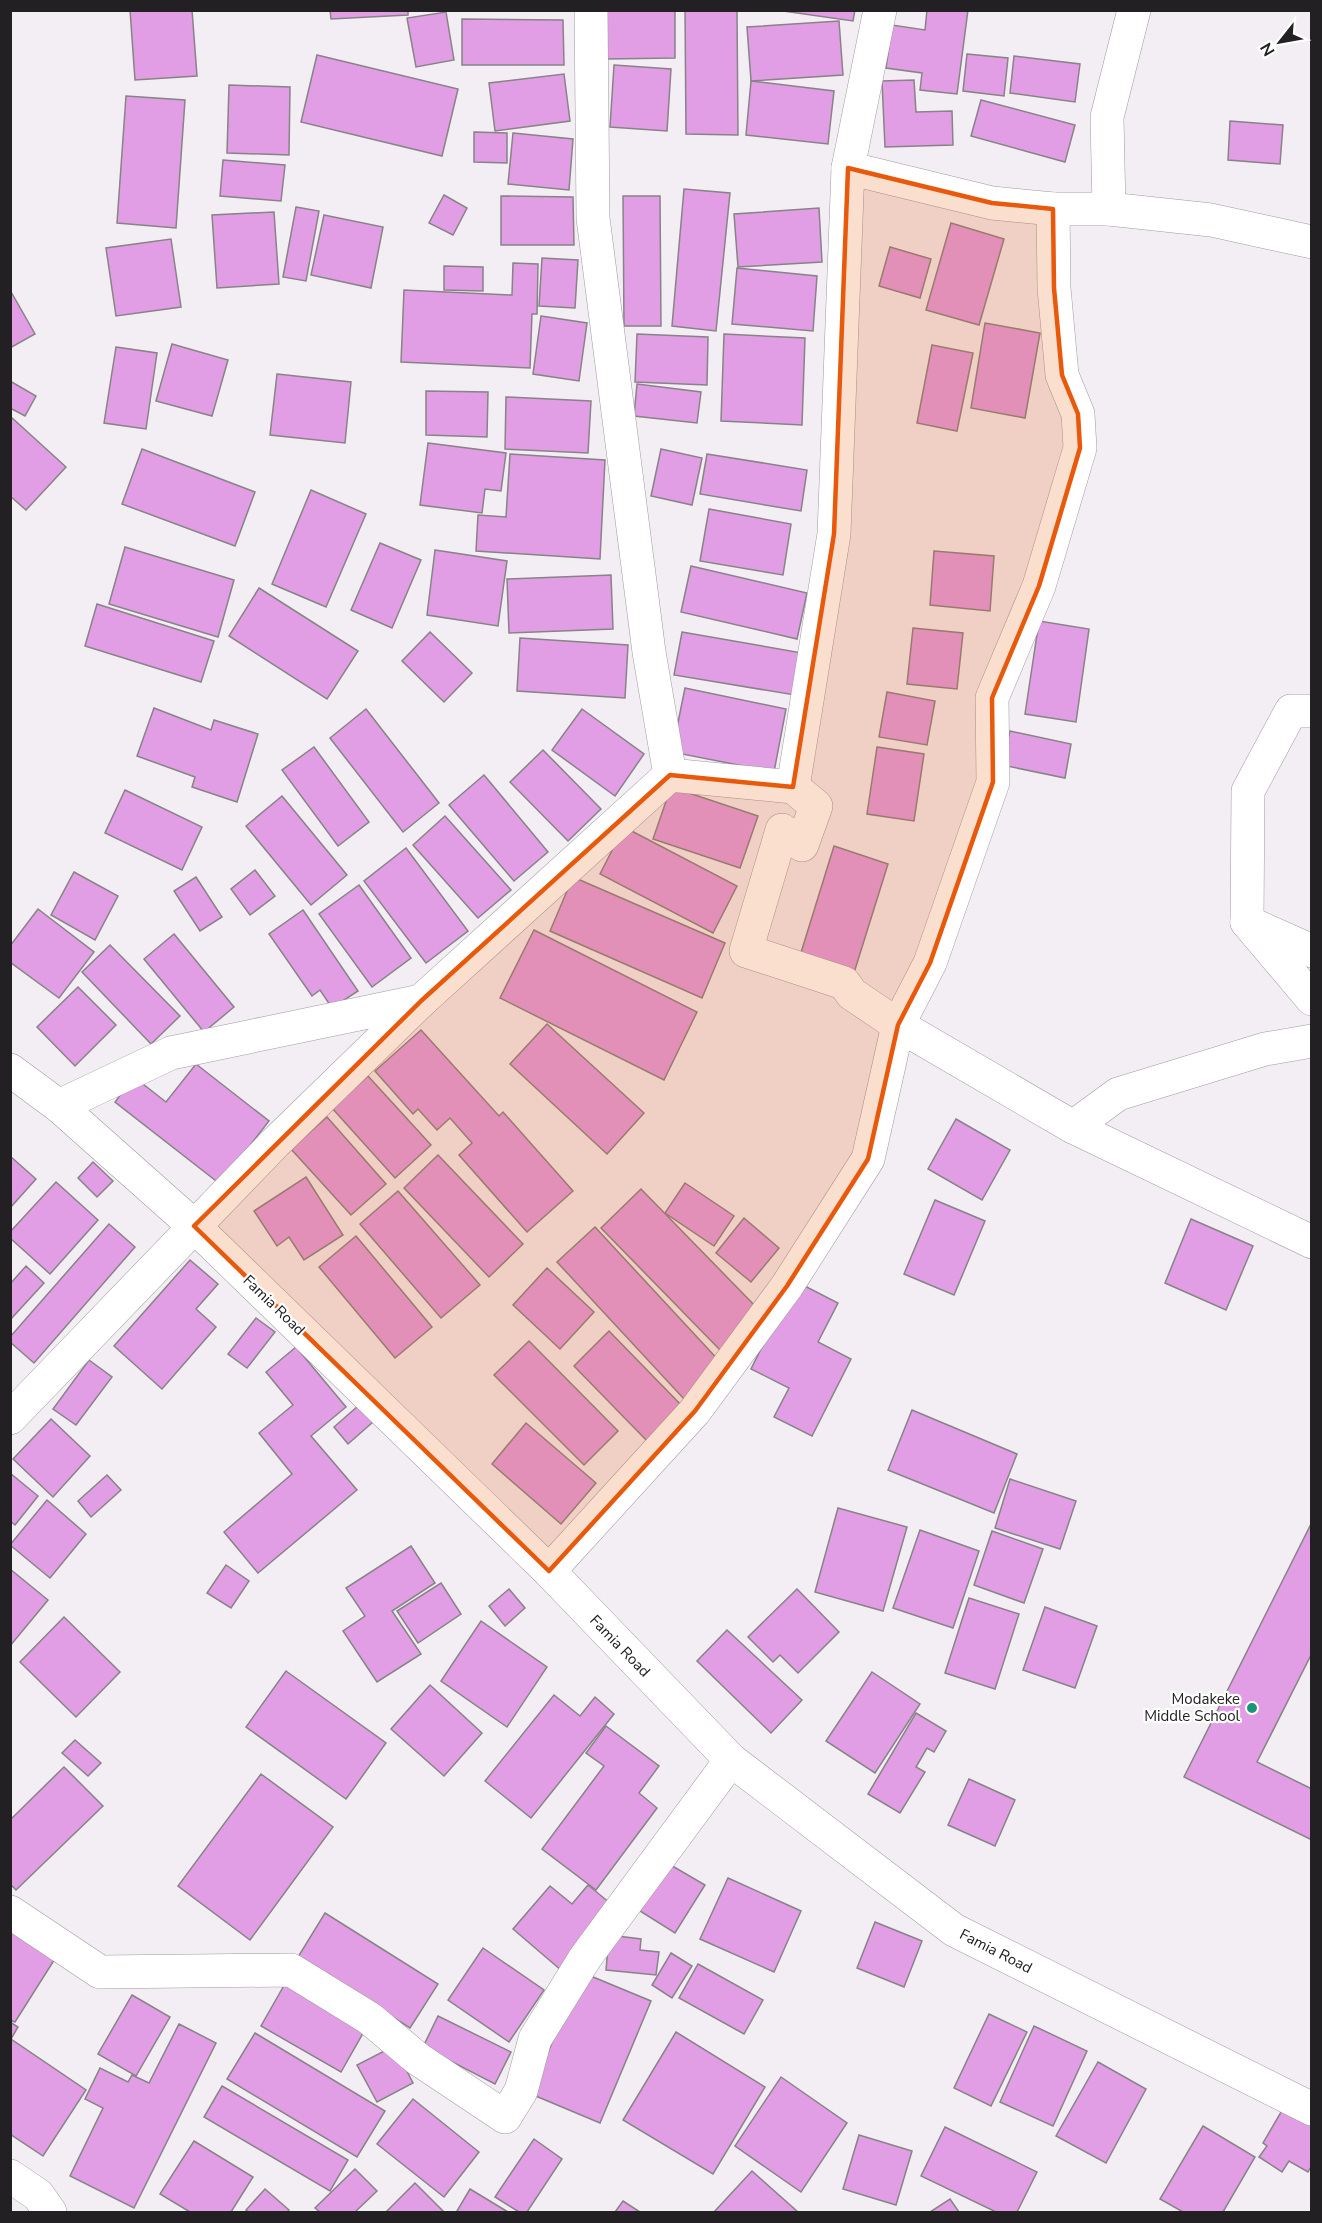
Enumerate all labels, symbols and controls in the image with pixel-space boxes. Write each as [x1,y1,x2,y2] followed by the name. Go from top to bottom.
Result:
[1250,12,1310,72] north arrow
[1255,38,1281,60] text: N
[239,1270,309,1340] street label: Famia Road
[585,1611,655,1681] street label: Famia Road
[1144,1689,1241,1726] place label: Modakeke Middle School
[1245,1701,1259,1715] marker: Modakeke Middle School
[956,1924,1036,1978] street label: Famia Road

